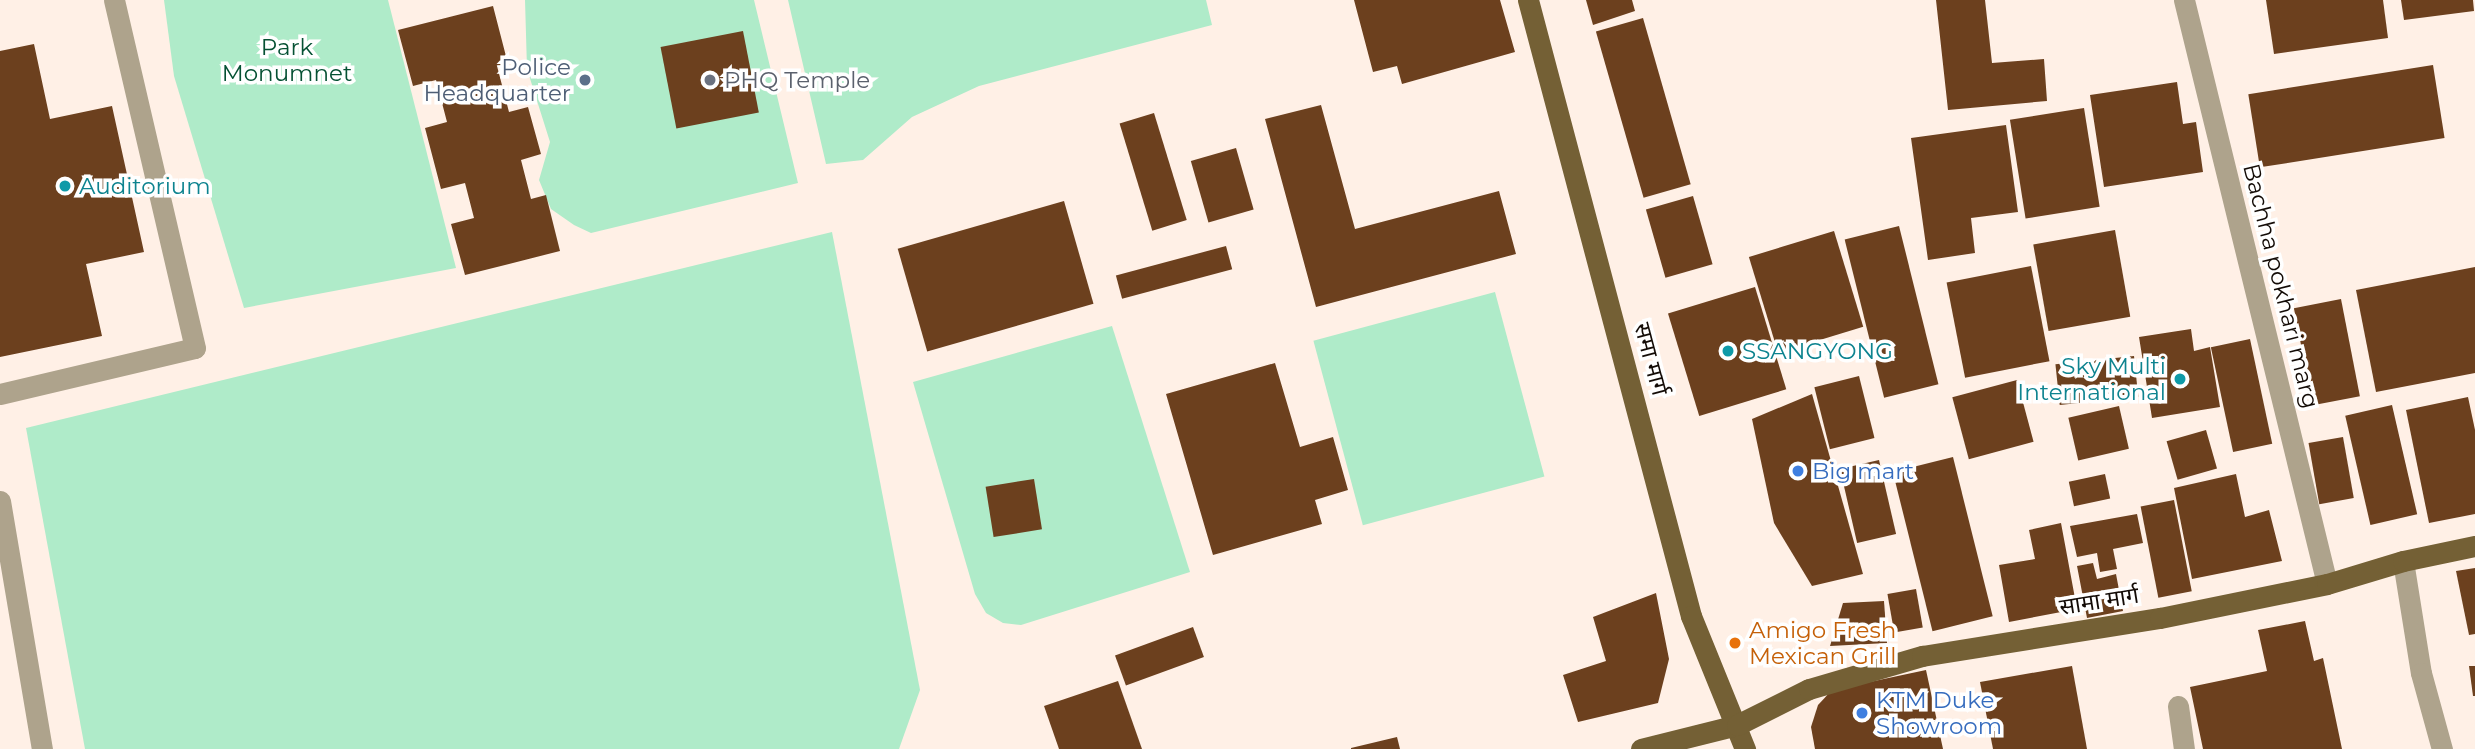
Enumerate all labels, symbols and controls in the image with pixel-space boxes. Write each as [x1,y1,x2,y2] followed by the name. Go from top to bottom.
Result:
[222,33,352,87] park label: Park Monumnet
[423,53,571,107] place label: Police Headquarter
[724,66,870,94] place label: PHQ Temple
[577,72,593,88] marker: Police Headquarter
[702,72,718,88] marker: PHQ Temple
[2237,161,2325,411] street label: Bachha pokhari marg
[79,172,211,200] place label: Auditorium
[57,178,73,194] marker: Auditorium
[1628,320,1674,398] street label: समा मार्ग
[1742,337,1893,365] place label: SSANGYONG
[1720,343,1736,359] marker: SSANGYONG
[2017,352,2166,406] place label: Sky Multi International
[2172,371,2188,387] marker: Sky Multi International
[1812,457,1914,485] place label: Big mart
[1790,463,1806,479] marker: Big mart
[2057,581,2141,621] street label: सामा मार्ग
[1749,616,1896,670] place label: Amigo Fresh Mexican Grill
[1727,635,1743,651] marker: Amigo Fresh Mexican Grill
[1876,686,2002,740] place label: KTM Duke Showroom
[1854,705,1870,721] marker: KTM Duke Showroom

